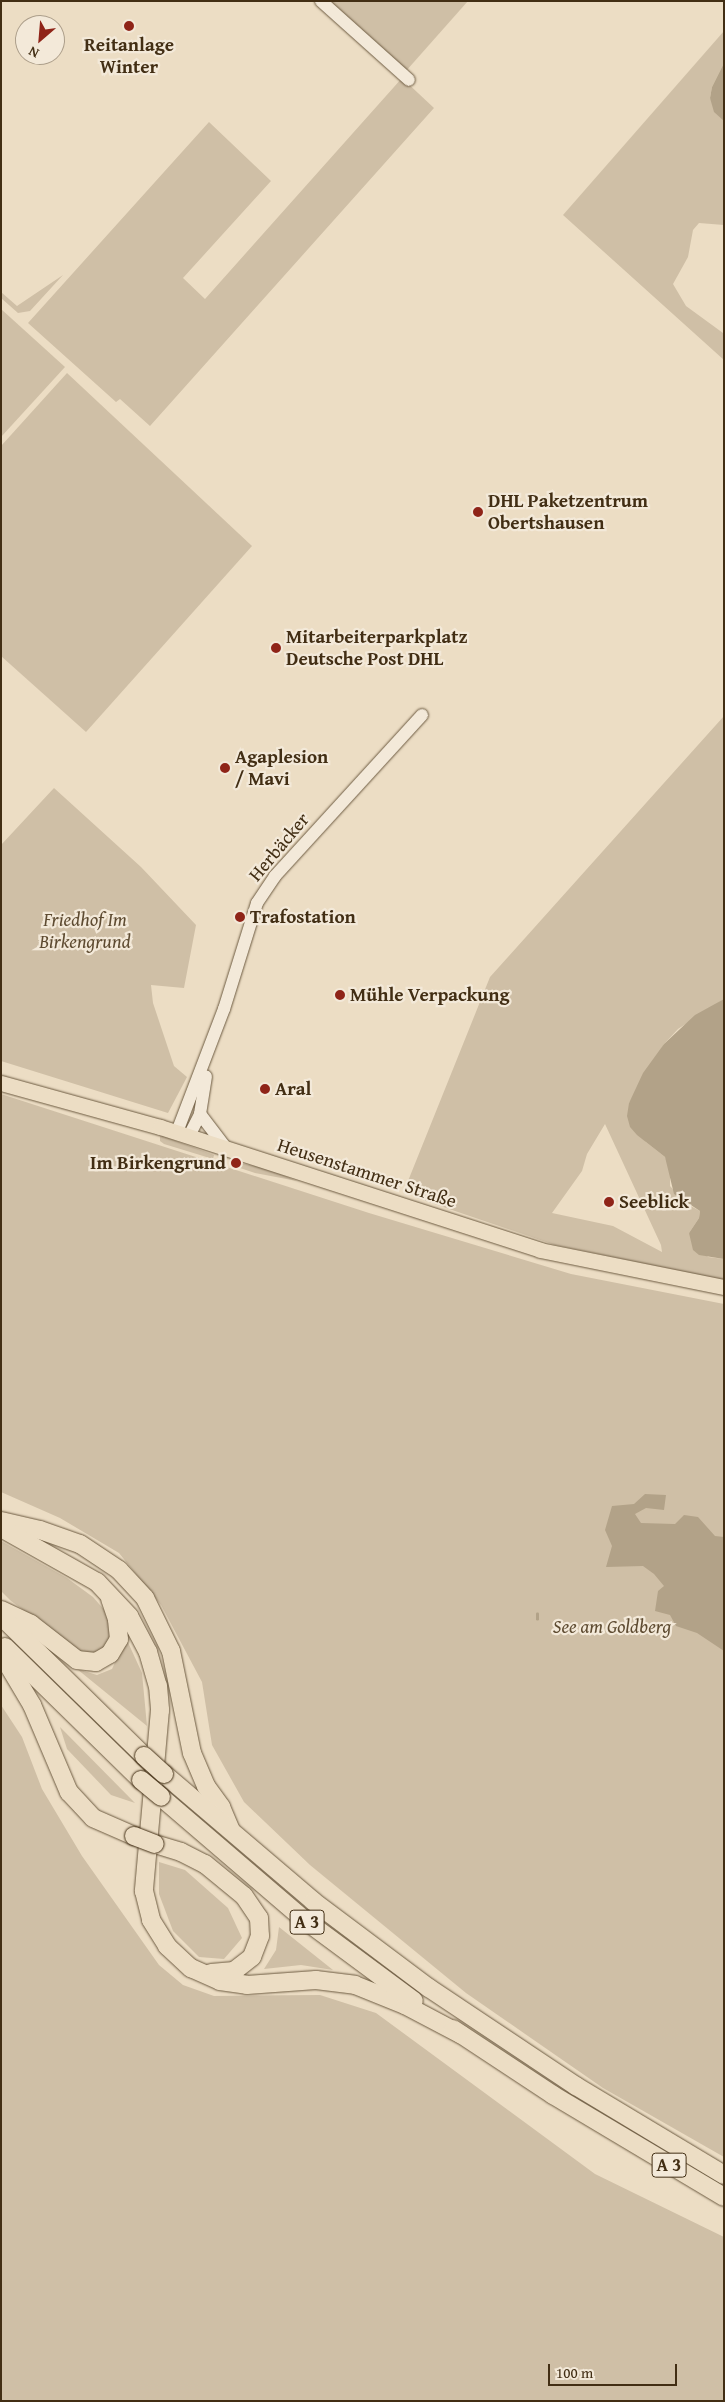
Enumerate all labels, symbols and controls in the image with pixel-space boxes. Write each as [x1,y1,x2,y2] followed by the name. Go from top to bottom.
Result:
[15,15,65,65] north arrow
[123,20,135,32] marker: Reitanlage Winter
[84,34,174,78] place label: Reitanlage Winter
[25,41,42,64] text: N
[488,490,648,534] place label: DHL Paketzentrum Obertshausen
[472,506,484,518] marker: DHL Paketzentrum Obertshausen
[286,626,468,670] place label: Mitarbeiterparkplatz Deutsche Post DHL
[270,642,282,654] marker: Mitarbeiterparkplatz Deutsche Post DHL
[235,746,328,790] place label: Agaplesion / Mavi
[219,762,231,774] marker: Agaplesion / Mavi
[244,808,314,886] street label: Herbäcker
[250,906,356,928] place label: Trafostation
[39,909,131,953] park label: Friedhof Im Birkengrund
[234,911,246,923] marker: Trafostation
[350,984,509,1006] place label: Mühle Verpackung
[334,989,346,1001] marker: Mühle Verpackung
[275,1078,311,1100] place label: Aral
[259,1083,271,1095] marker: Aral
[275,1133,459,1213] street label: Heusenstammer Straße
[90,1152,226,1174] place label: Im Birkengrund
[230,1157,242,1169] marker: Im Birkengrund
[619,1191,689,1213] place label: Seeblick
[603,1196,615,1208] marker: Seeblick
[553,1616,671,1638] park label: See am Goldberg
[290,1906,324,1938] road number: A 3
[652,2150,686,2180] road number: A 3
[550,2354,679,2386] scale bar
[556,2362,593,2383] text: 100 m

